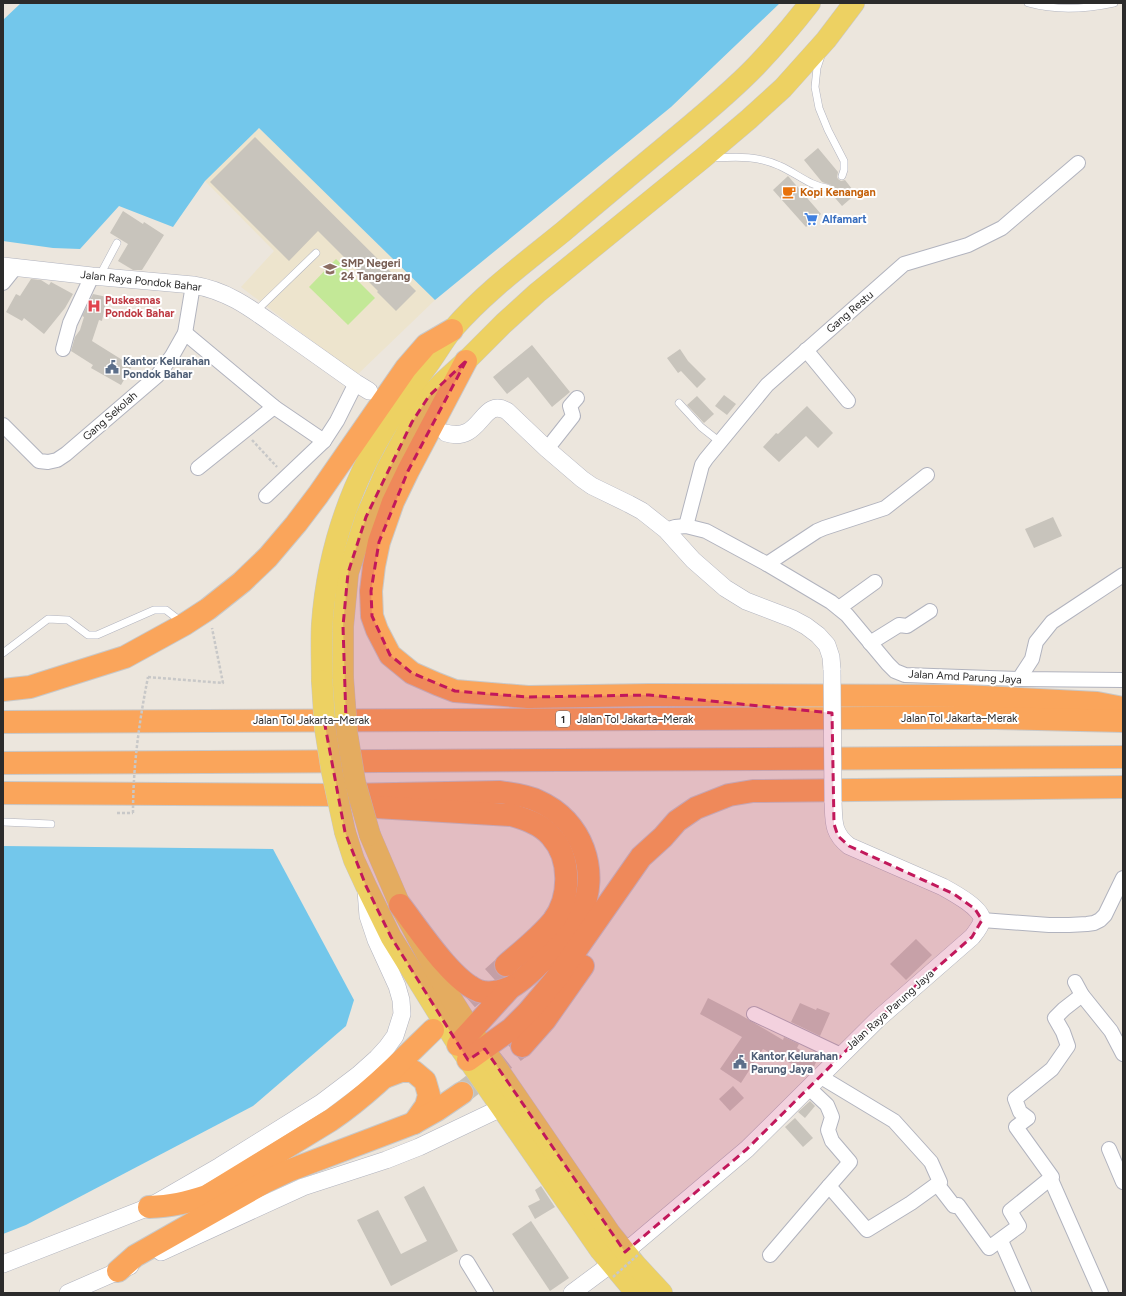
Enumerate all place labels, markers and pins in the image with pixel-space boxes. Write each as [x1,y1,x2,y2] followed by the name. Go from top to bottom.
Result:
[781,184,797,200] cafe icon: Kopi Kenangan
[800,186,876,199] place label: Kopi Kenangan
[803,211,819,227] supermarket icon: Alfamart
[822,213,867,226] place label: Alfamart
[341,257,410,283] place label: SMP Negeri 24 Tangerang
[322,261,338,277] school or university icon: SMP Negeri 24 Tangerang
[105,294,175,320] place label: Puskesmas Pondok Bahar
[86,298,102,314] hospital icon: Puskesmas Pondok Bahar
[123,355,210,381] place label: Kantor Kelurahan Pondok Bahar
[104,359,120,375] public building icon: Kantor Kelurahan Pondok Bahar
[751,1050,838,1076] place label: Kantor Kelurahan Parung Jaya
[732,1054,748,1070] public building icon: Kantor Kelurahan Parung Jaya

